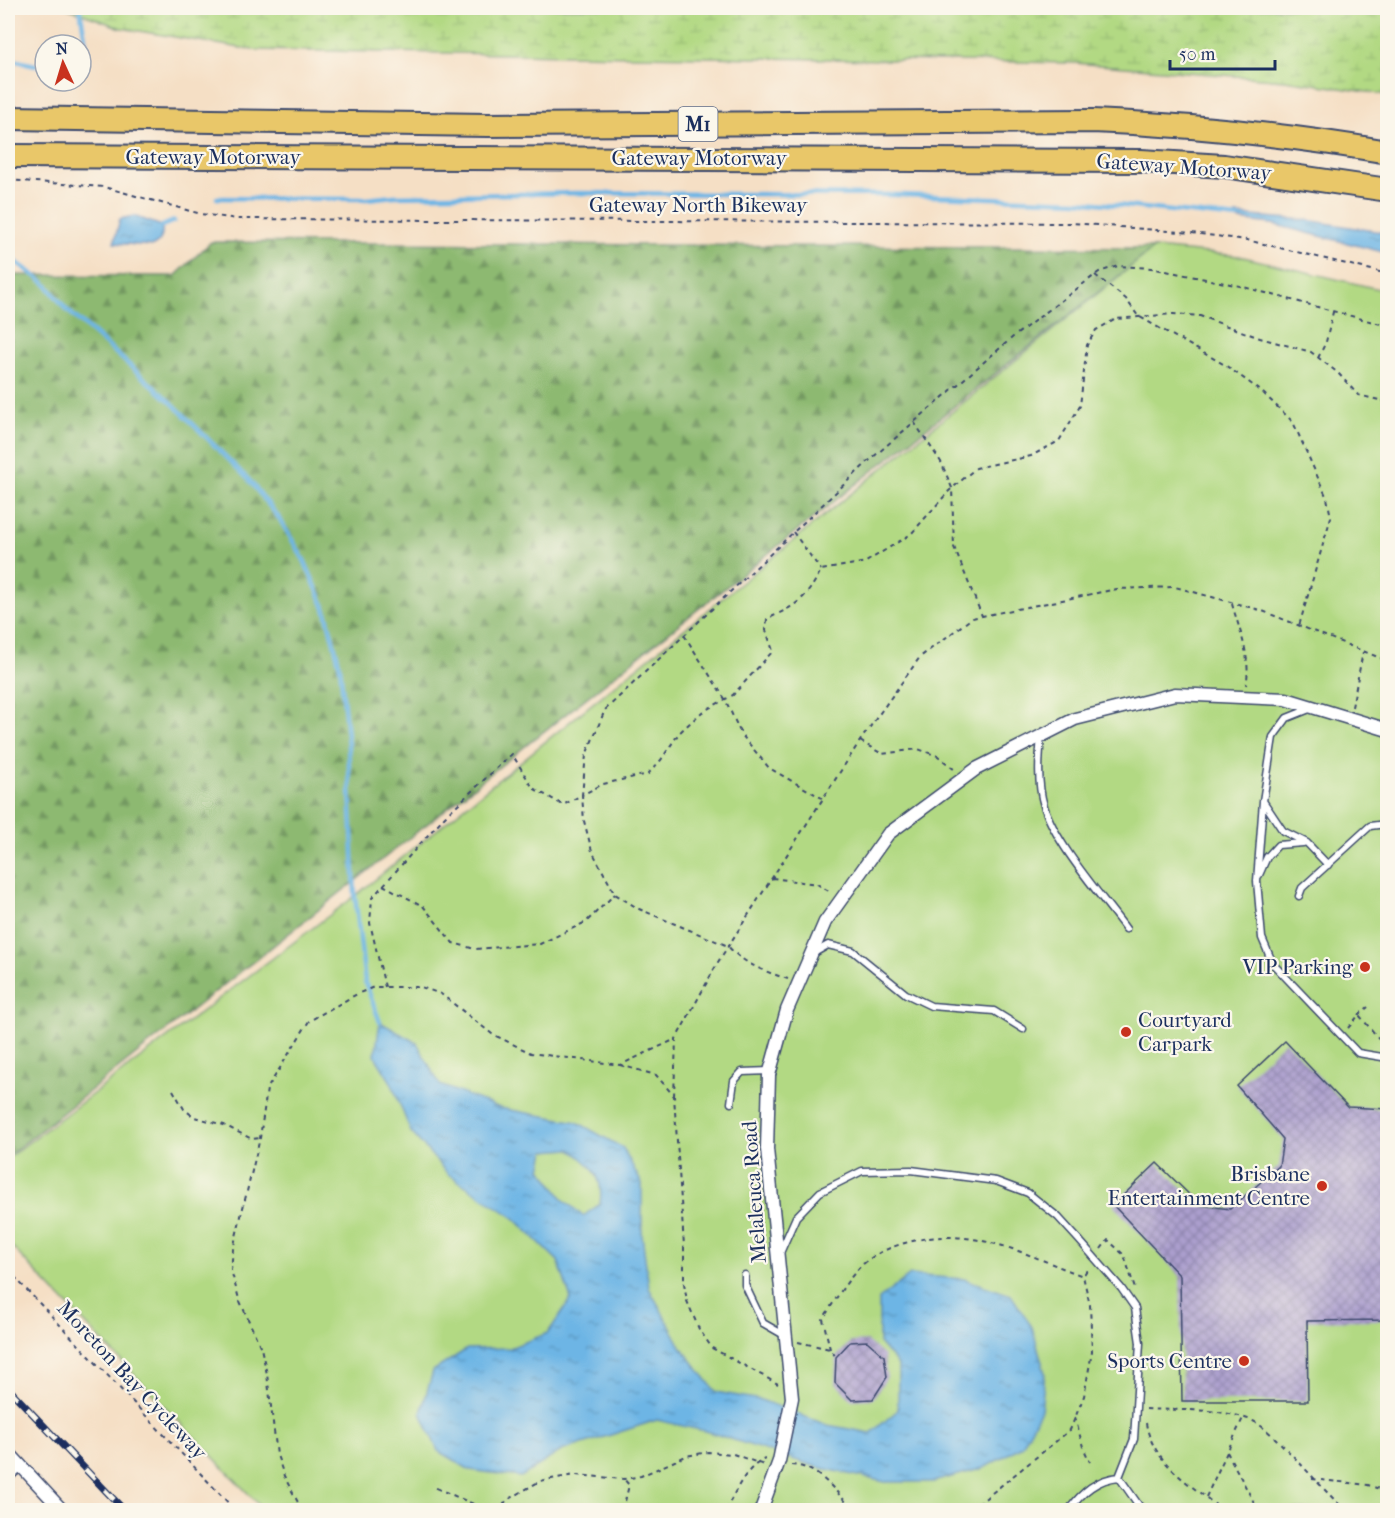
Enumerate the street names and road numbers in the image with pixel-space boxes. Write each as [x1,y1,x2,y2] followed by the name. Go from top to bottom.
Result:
[678,107,718,141] road number: M1
[125,145,301,169] street label: Gateway Motorway
[611,146,787,170] street label: Gateway Motorway
[1096,149,1273,185] street label: Gateway Motorway
[589,193,808,217] street label: Gateway North Bikeway
[737,1119,771,1264] street label: Melaleuca Road
[52,1296,212,1465] street label: Moreton Bay Cycleway

